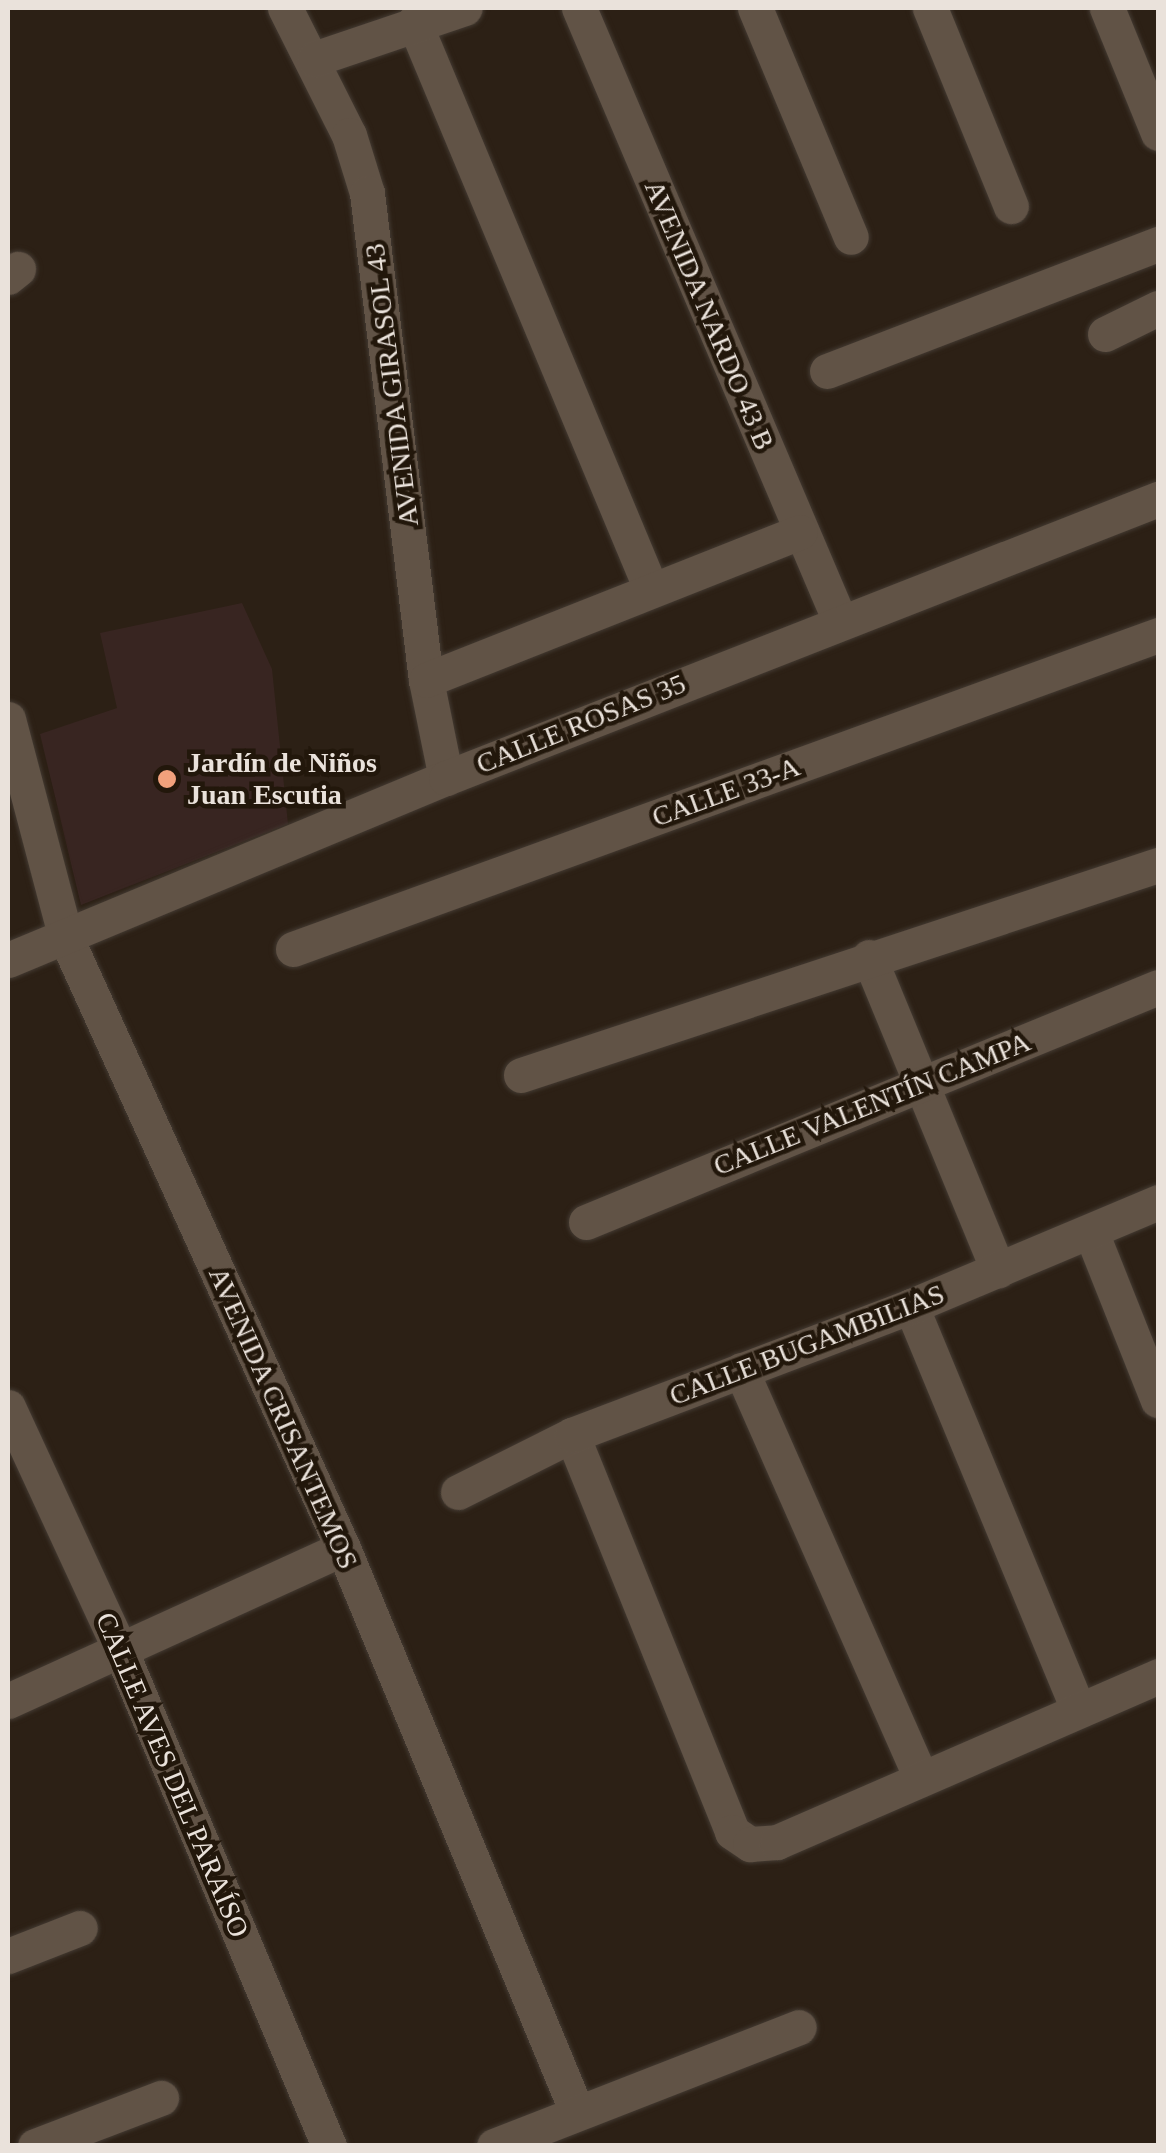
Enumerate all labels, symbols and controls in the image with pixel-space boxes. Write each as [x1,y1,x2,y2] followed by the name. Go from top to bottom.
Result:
[637,174,781,456] street label: AVENIDA NARDO 43 B
[358,240,426,530] street label: AVENIDA GIRASOL 43
[472,667,690,781] street label: CALLE ROSAS 35
[187,746,377,812] place label: Jardín de Niños Juan Escutia
[648,750,804,834] street label: CALLE 33-A
[156,768,178,790] marker: Jardín de Niños Juan Escutia
[708,1025,1036,1183] street label: CALLE VALENTÍN CAMPA
[201,1261,365,1575] street label: AVENIDA CRISANTEMOS
[665,1277,949,1413] street label: CALLE BUGAMBILIAS
[88,1606,256,1944] street label: CALLE AVES DEL PARAÍSO

